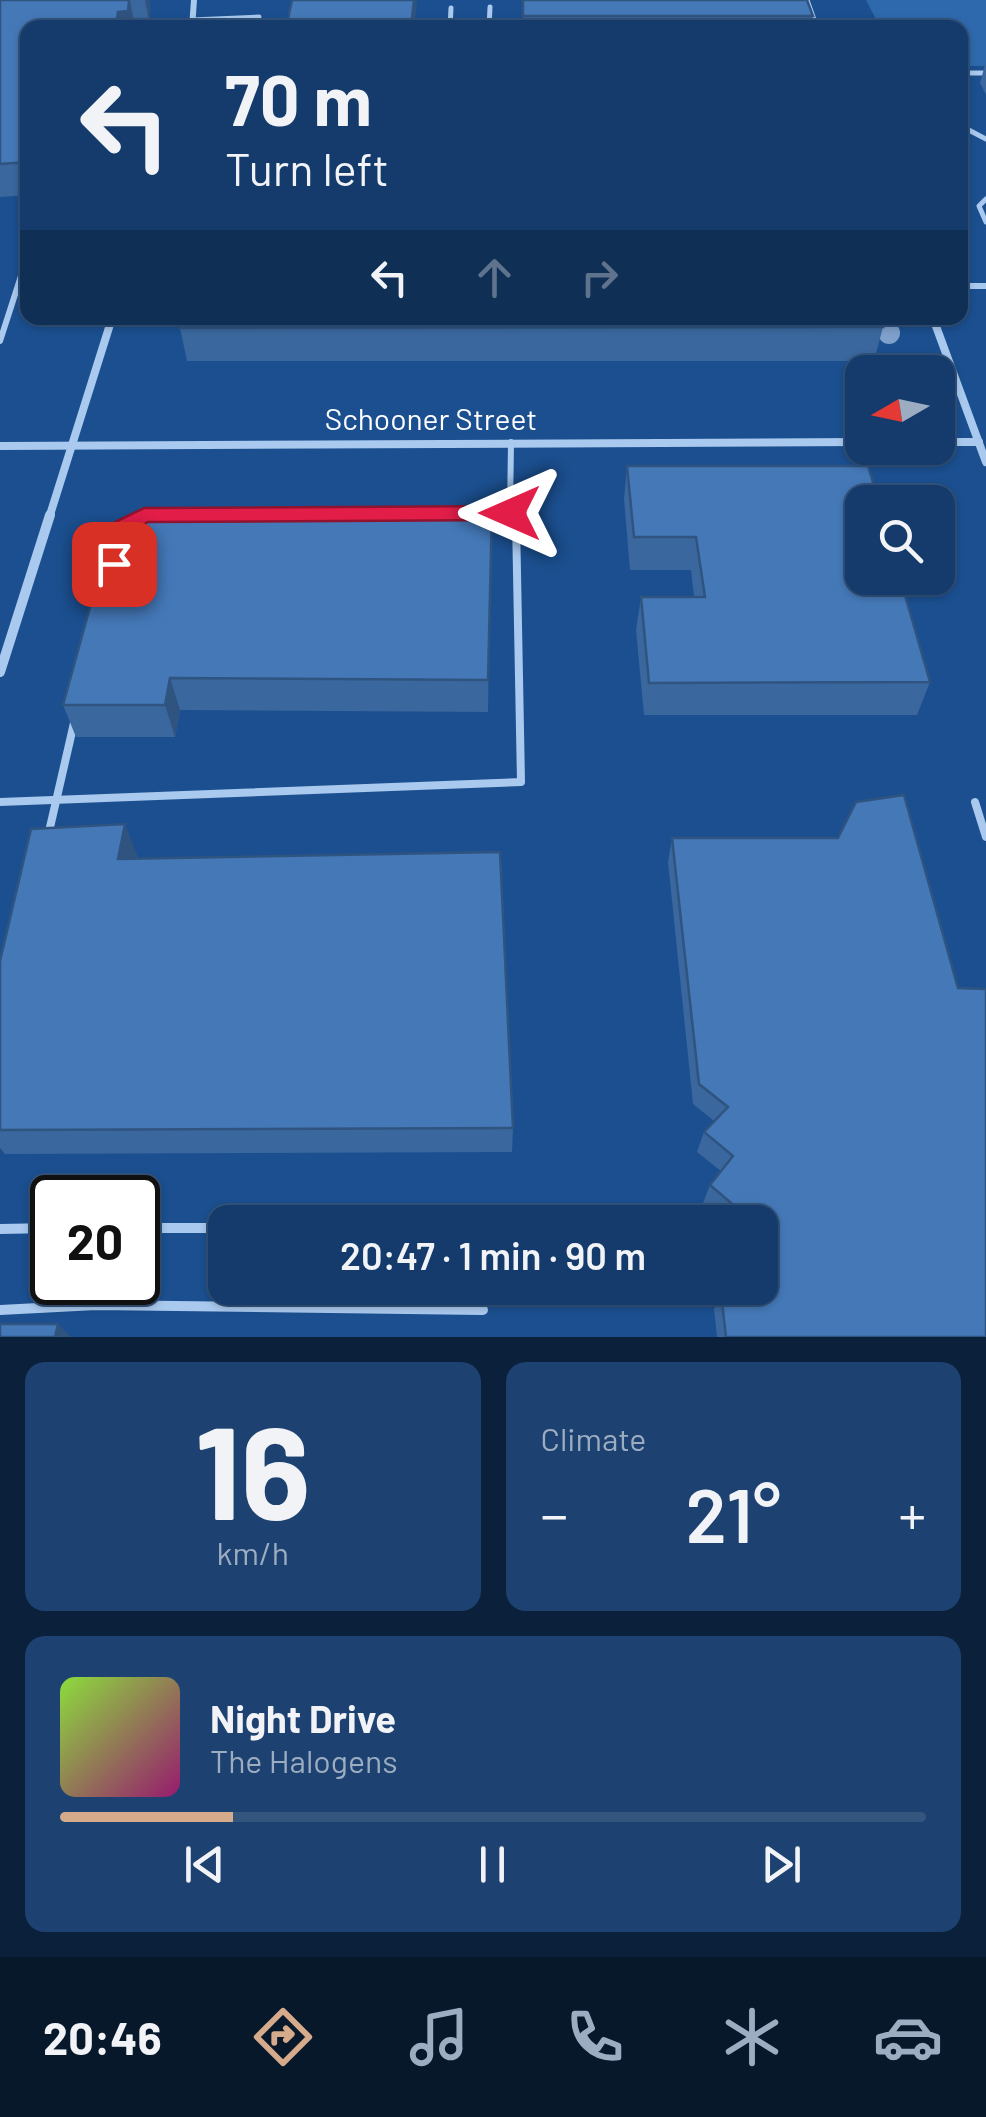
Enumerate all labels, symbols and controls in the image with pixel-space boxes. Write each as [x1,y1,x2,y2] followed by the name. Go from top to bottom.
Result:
[225,56,372,140] text: 70 m
[60,60,190,190] icon: left
[225,141,389,195] text: Turn left
[362,250,417,305] icon: left
[467,250,522,305] icon: ahead
[572,250,627,305] icon: right
[845,355,955,465] north arrow
[845,355,955,595] map controls
[325,400,537,436] street label: Schooner Street
[458,461,562,565] position arrow
[845,485,955,595] button: search
[72,522,157,607] pin
[87,537,142,592] icon: arrive
[30,1175,160,1305] speed limit sign: 20
[340,1232,646,1278] text: 20:47 · 1 min · 90 m
[195,1390,311,1546] text: 16
[541,1419,646,1457] text: Climate
[686,1468,781,1558] text: 21°
[541,1480,568,1546] text: −
[898,1480,926,1546] text: +
[217,1533,289,1571] text: km/h
[210,1695,396,1741] text: Night Drive
[210,1741,398,1779] text: The Halogens
[177,1837,232,1892] icon: previous
[465,1837,520,1892] icon: pause
[754,1837,809,1892] icon: next
[248,2002,318,2072] icon: directions
[404,2002,474,2072] icon: music
[560,2002,630,2072] icon: phone
[717,2002,787,2072] icon: climate
[873,2002,943,2072] icon: car
[43,2010,162,2064] text: 20:46

